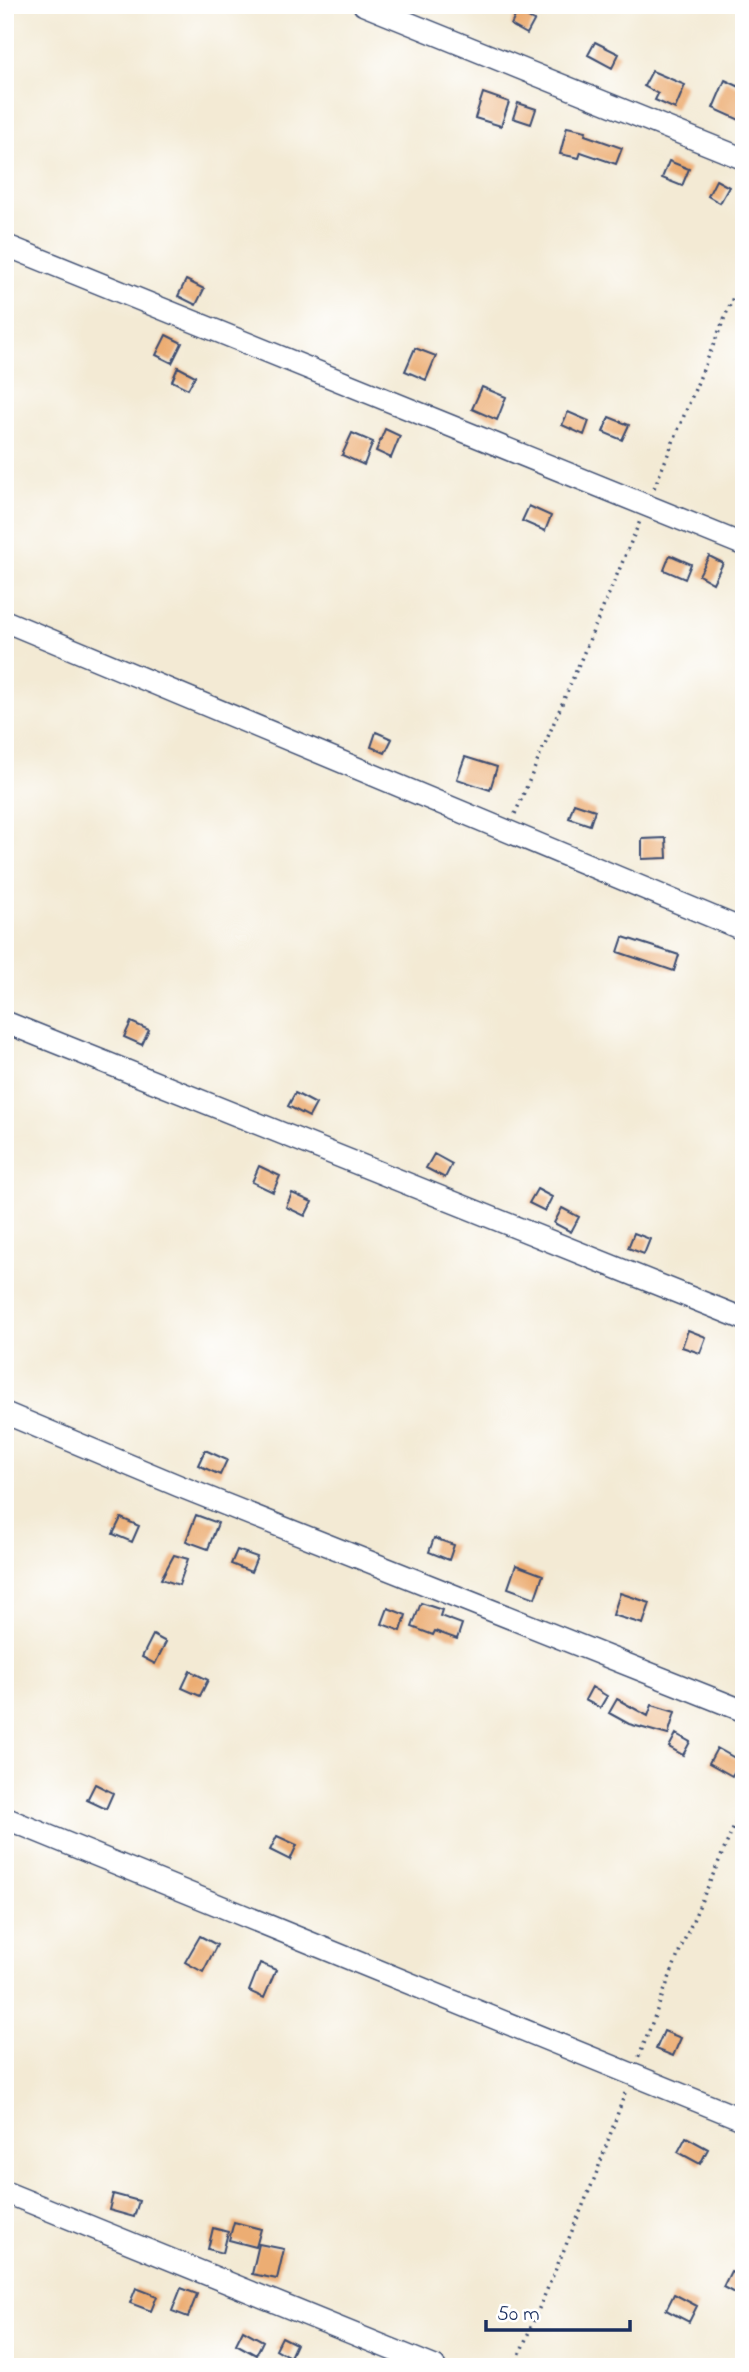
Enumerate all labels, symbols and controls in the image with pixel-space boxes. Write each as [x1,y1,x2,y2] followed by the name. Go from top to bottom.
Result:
[486,2288,630,2332] scale bar
[497,2300,540,2330] text: 50 m

